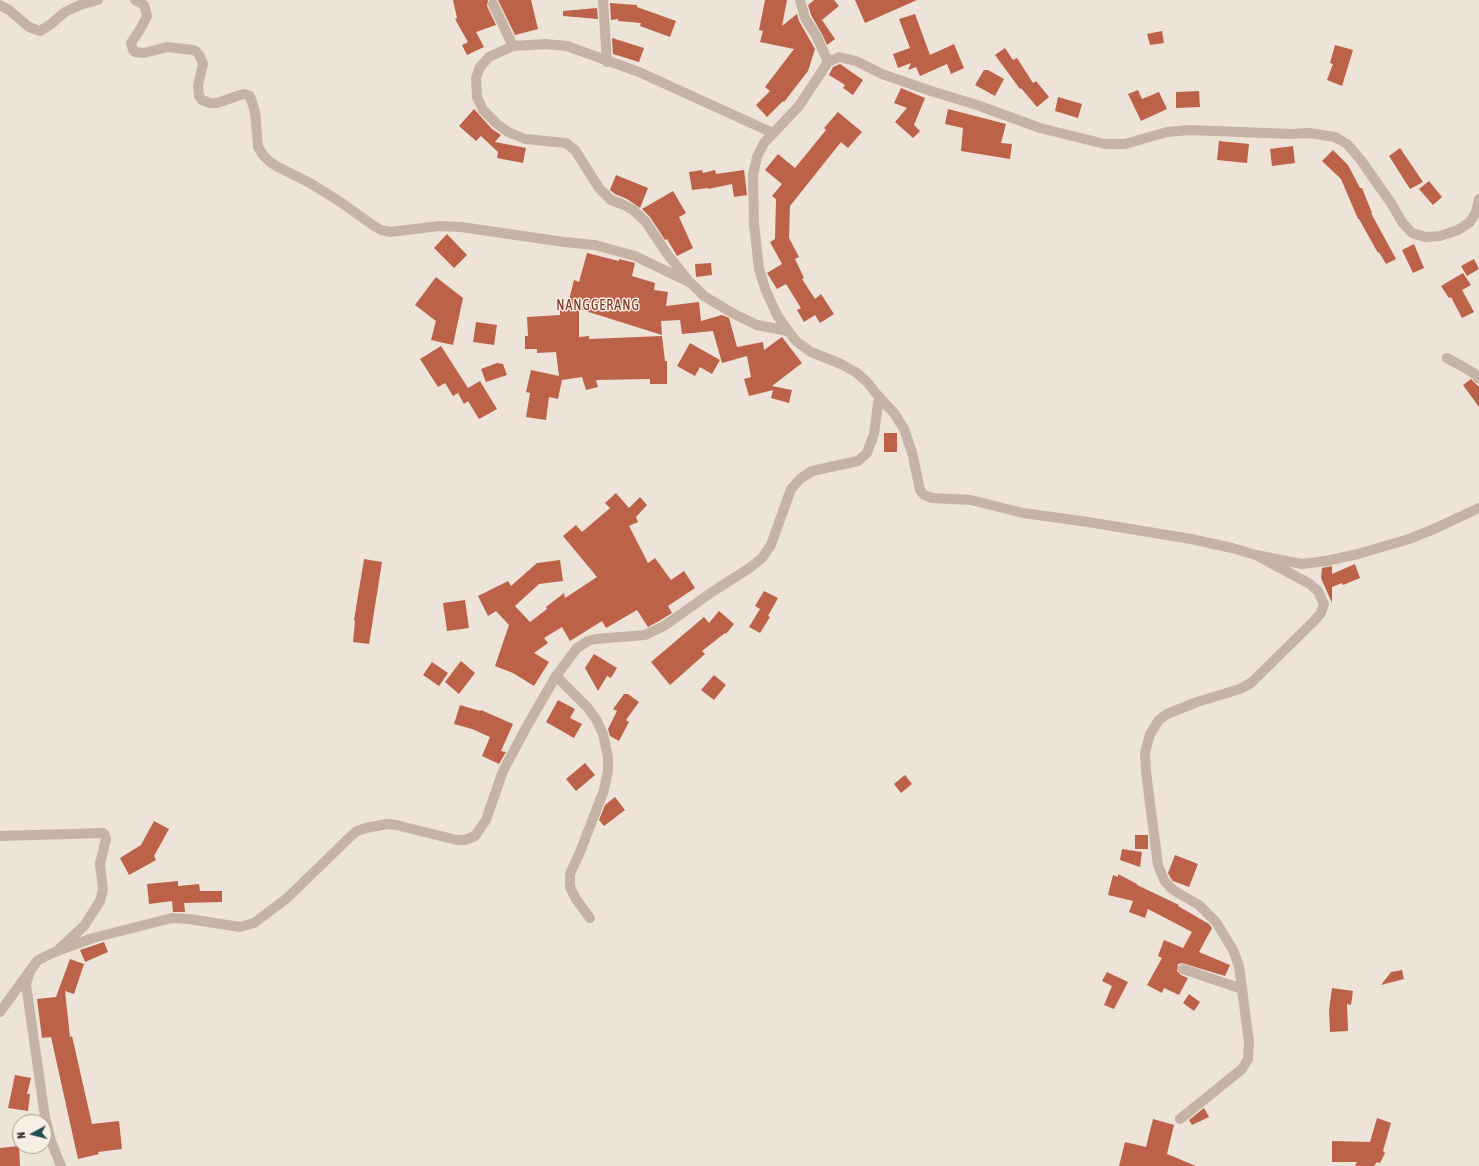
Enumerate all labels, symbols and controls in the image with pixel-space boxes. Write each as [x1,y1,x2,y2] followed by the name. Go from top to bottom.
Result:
[556,298,640,314] district label: NANGGERANG
[12,1114,52,1154] north arrow
[15,1131,27,1139] text: N

